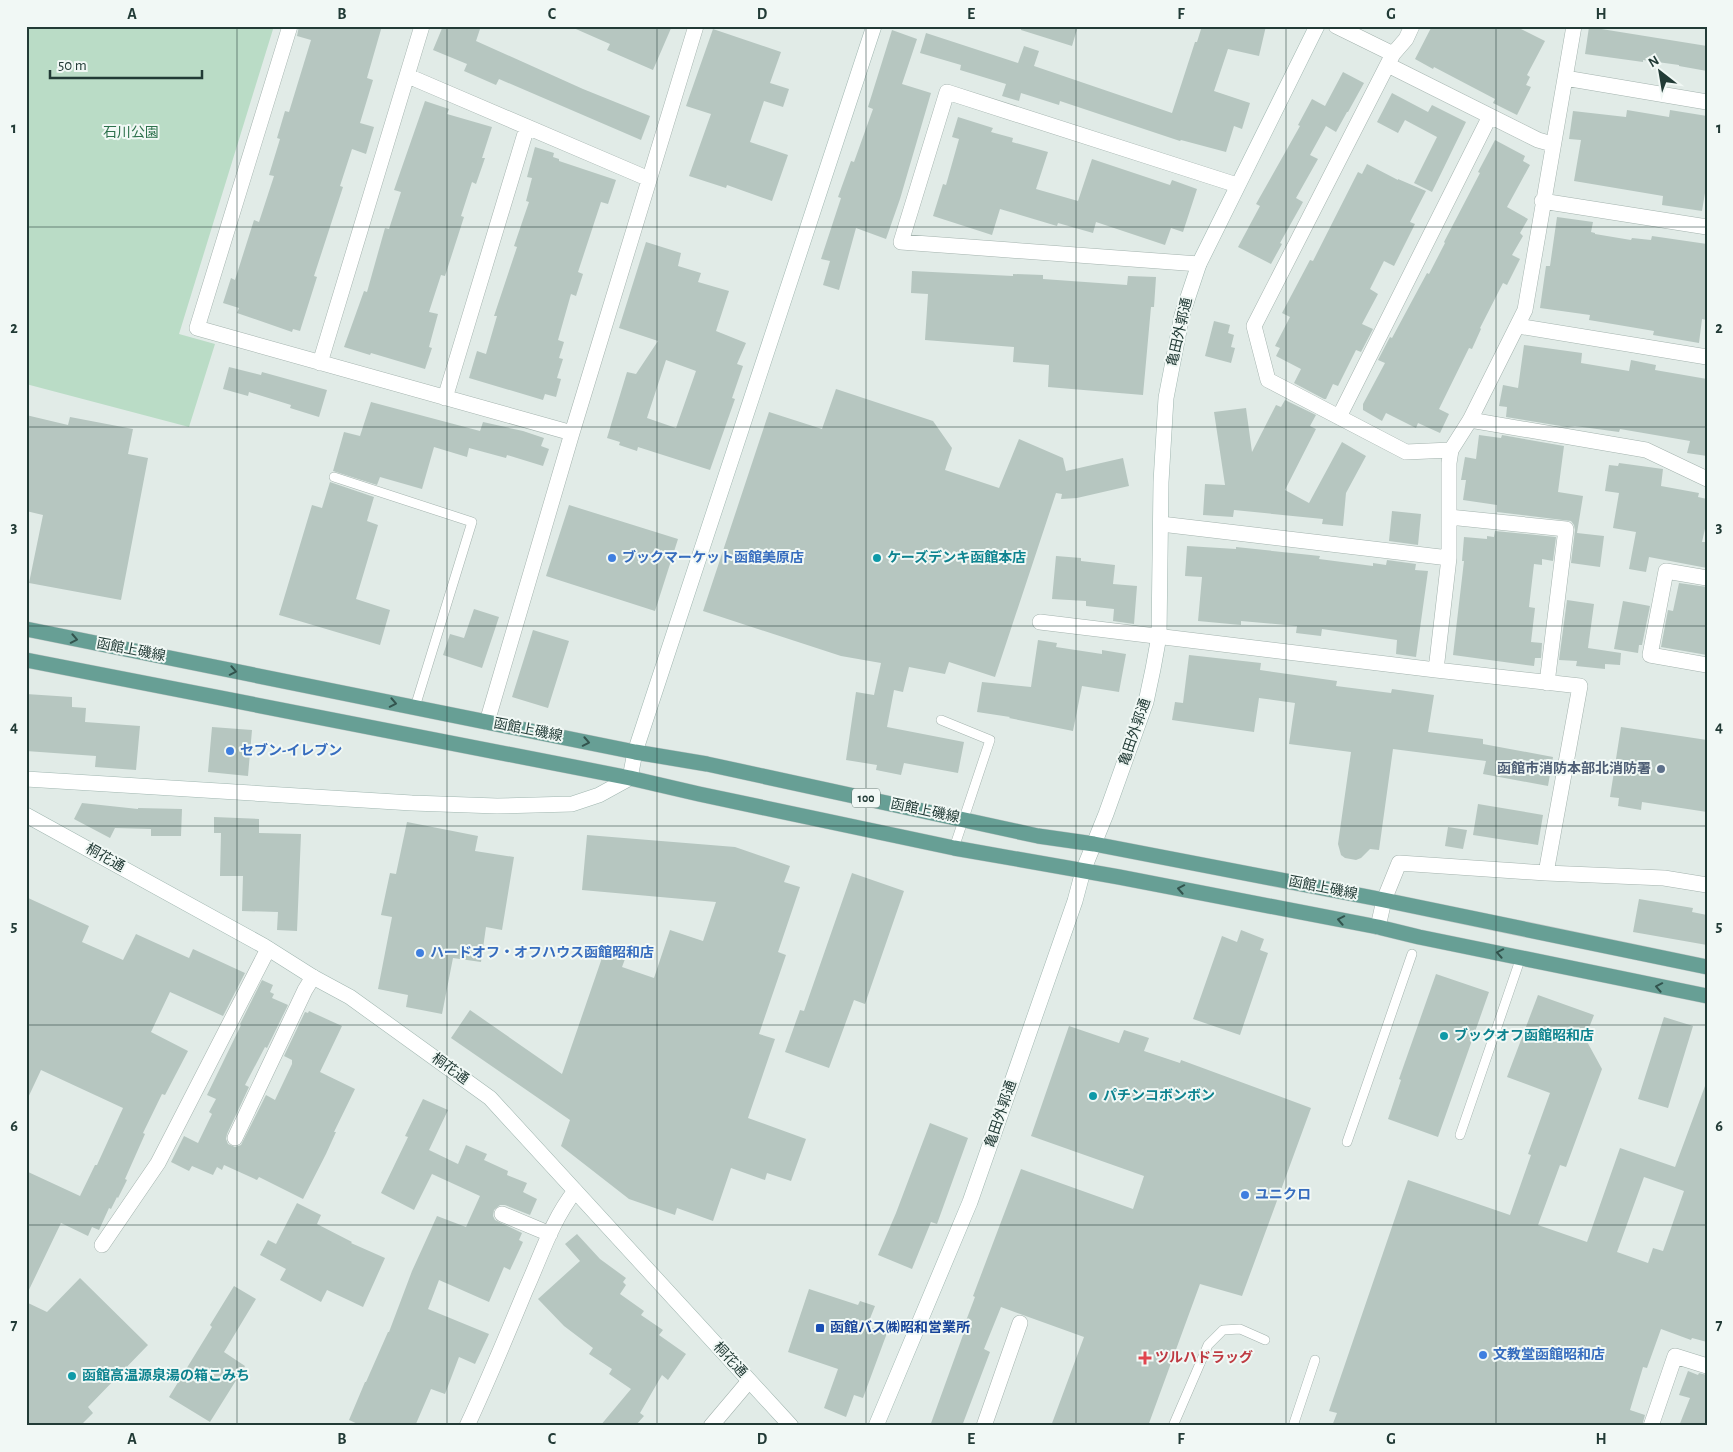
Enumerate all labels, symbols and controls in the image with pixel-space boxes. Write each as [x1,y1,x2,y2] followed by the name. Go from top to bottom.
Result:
[127,6,137,22] text: A
[337,6,347,22] text: B
[548,6,557,22] text: C
[757,6,768,22] text: D
[967,6,975,22] text: E
[1177,6,1185,22] text: F
[1386,6,1396,22] text: G
[1595,6,1607,22] text: H
[50,48,202,80] scale bar
[1636,48,1686,98] north arrow
[1646,53,1662,70] text: N
[58,58,87,73] text: 50 m
[11,120,17,136] text: 1
[1716,120,1722,136] text: 1
[103,125,159,140] park label: 石川公園
[1163,296,1195,368] street label: 亀田外郭通
[10,320,18,336] text: 2
[1715,320,1723,336] text: 2
[11,519,18,535] text: 3
[1716,519,1723,535] text: 3
[622,549,804,565] place label: ブックマーケット函館美原店
[887,549,1026,565] place label: ケーズデンキ函館本店
[606,552,618,564] marker: ブックマーケット函館美原店
[871,552,883,564] marker: ケーズデンキ函館本店
[70,633,78,644] one-way arrow
[95,635,167,664] street label: 函館上磯線
[229,665,238,675] one-way arrow
[1115,696,1153,767] street label: 亀田外郭通
[388,697,397,708] one-way arrow
[492,715,564,744] street label: 函館上磯線
[10,719,18,735] text: 4
[1715,719,1723,735] text: 4
[582,736,591,747] one-way arrow
[240,742,342,758] place label: セブン-イレブン
[224,745,236,757] marker: セブン-イレブン
[1497,761,1651,776] place label: 函館市消防本部北消防署
[1655,763,1667,775] marker: 函館市消防本部北消防署
[852,788,880,808] road number: 100
[889,796,961,825] street label: 函館上磯線
[83,841,127,874] street label: 桐花通
[1287,873,1359,902] street label: 函館上磯線
[1177,884,1186,895] one-way arrow
[1337,915,1345,925] one-way arrow
[11,918,18,934] text: 5
[1716,918,1723,934] text: 5
[430,945,654,960] place label: ハードオフ・オフハウス函館昭和店
[414,947,426,959] marker: ハードオフ・オフハウス函館昭和店
[1496,948,1504,959] one-way arrow
[1655,982,1663,993] one-way arrow
[1454,1027,1594,1043] place label: ブックオフ函館昭和店
[1438,1030,1450,1042] marker: ブックオフ函館昭和店
[429,1050,472,1087] street label: 桐花通
[981,1078,1019,1149] street label: 亀田外郭通
[1103,1088,1215,1103] place label: パチンコボンボン
[1087,1090,1099,1102] marker: パチンコボンボン
[10,1118,18,1134] text: 6
[1715,1118,1723,1134] text: 6
[1255,1187,1311,1202] place label: ユニクロ
[1239,1189,1251,1201] marker: ユニクロ
[11,1317,18,1333] text: 7
[1716,1317,1723,1333] text: 7
[830,1320,970,1335] place label: 函館バス㈱昭和営業所
[814,1322,826,1334] marker: 函館バス㈱昭和営業所
[711,1339,750,1380] street label: 桐花通
[1493,1347,1605,1362] place label: 文教堂函館昭和店
[1155,1349,1253,1365] place label: ツルハドラッグ
[1477,1349,1489,1361] marker: 文教堂函館昭和店
[1139,1352,1151,1364] marker: ツルハドラッグ
[82,1367,250,1383] place label: 函館高温源泉湯の箱こみち
[66,1370,78,1382] marker: 函館高温源泉湯の箱こみち
[127,1431,137,1447] text: A
[337,1431,347,1447] text: B
[548,1431,557,1447] text: C
[757,1431,768,1447] text: D
[967,1431,975,1447] text: E
[1177,1431,1185,1447] text: F
[1386,1431,1396,1447] text: G
[1595,1431,1607,1447] text: H

